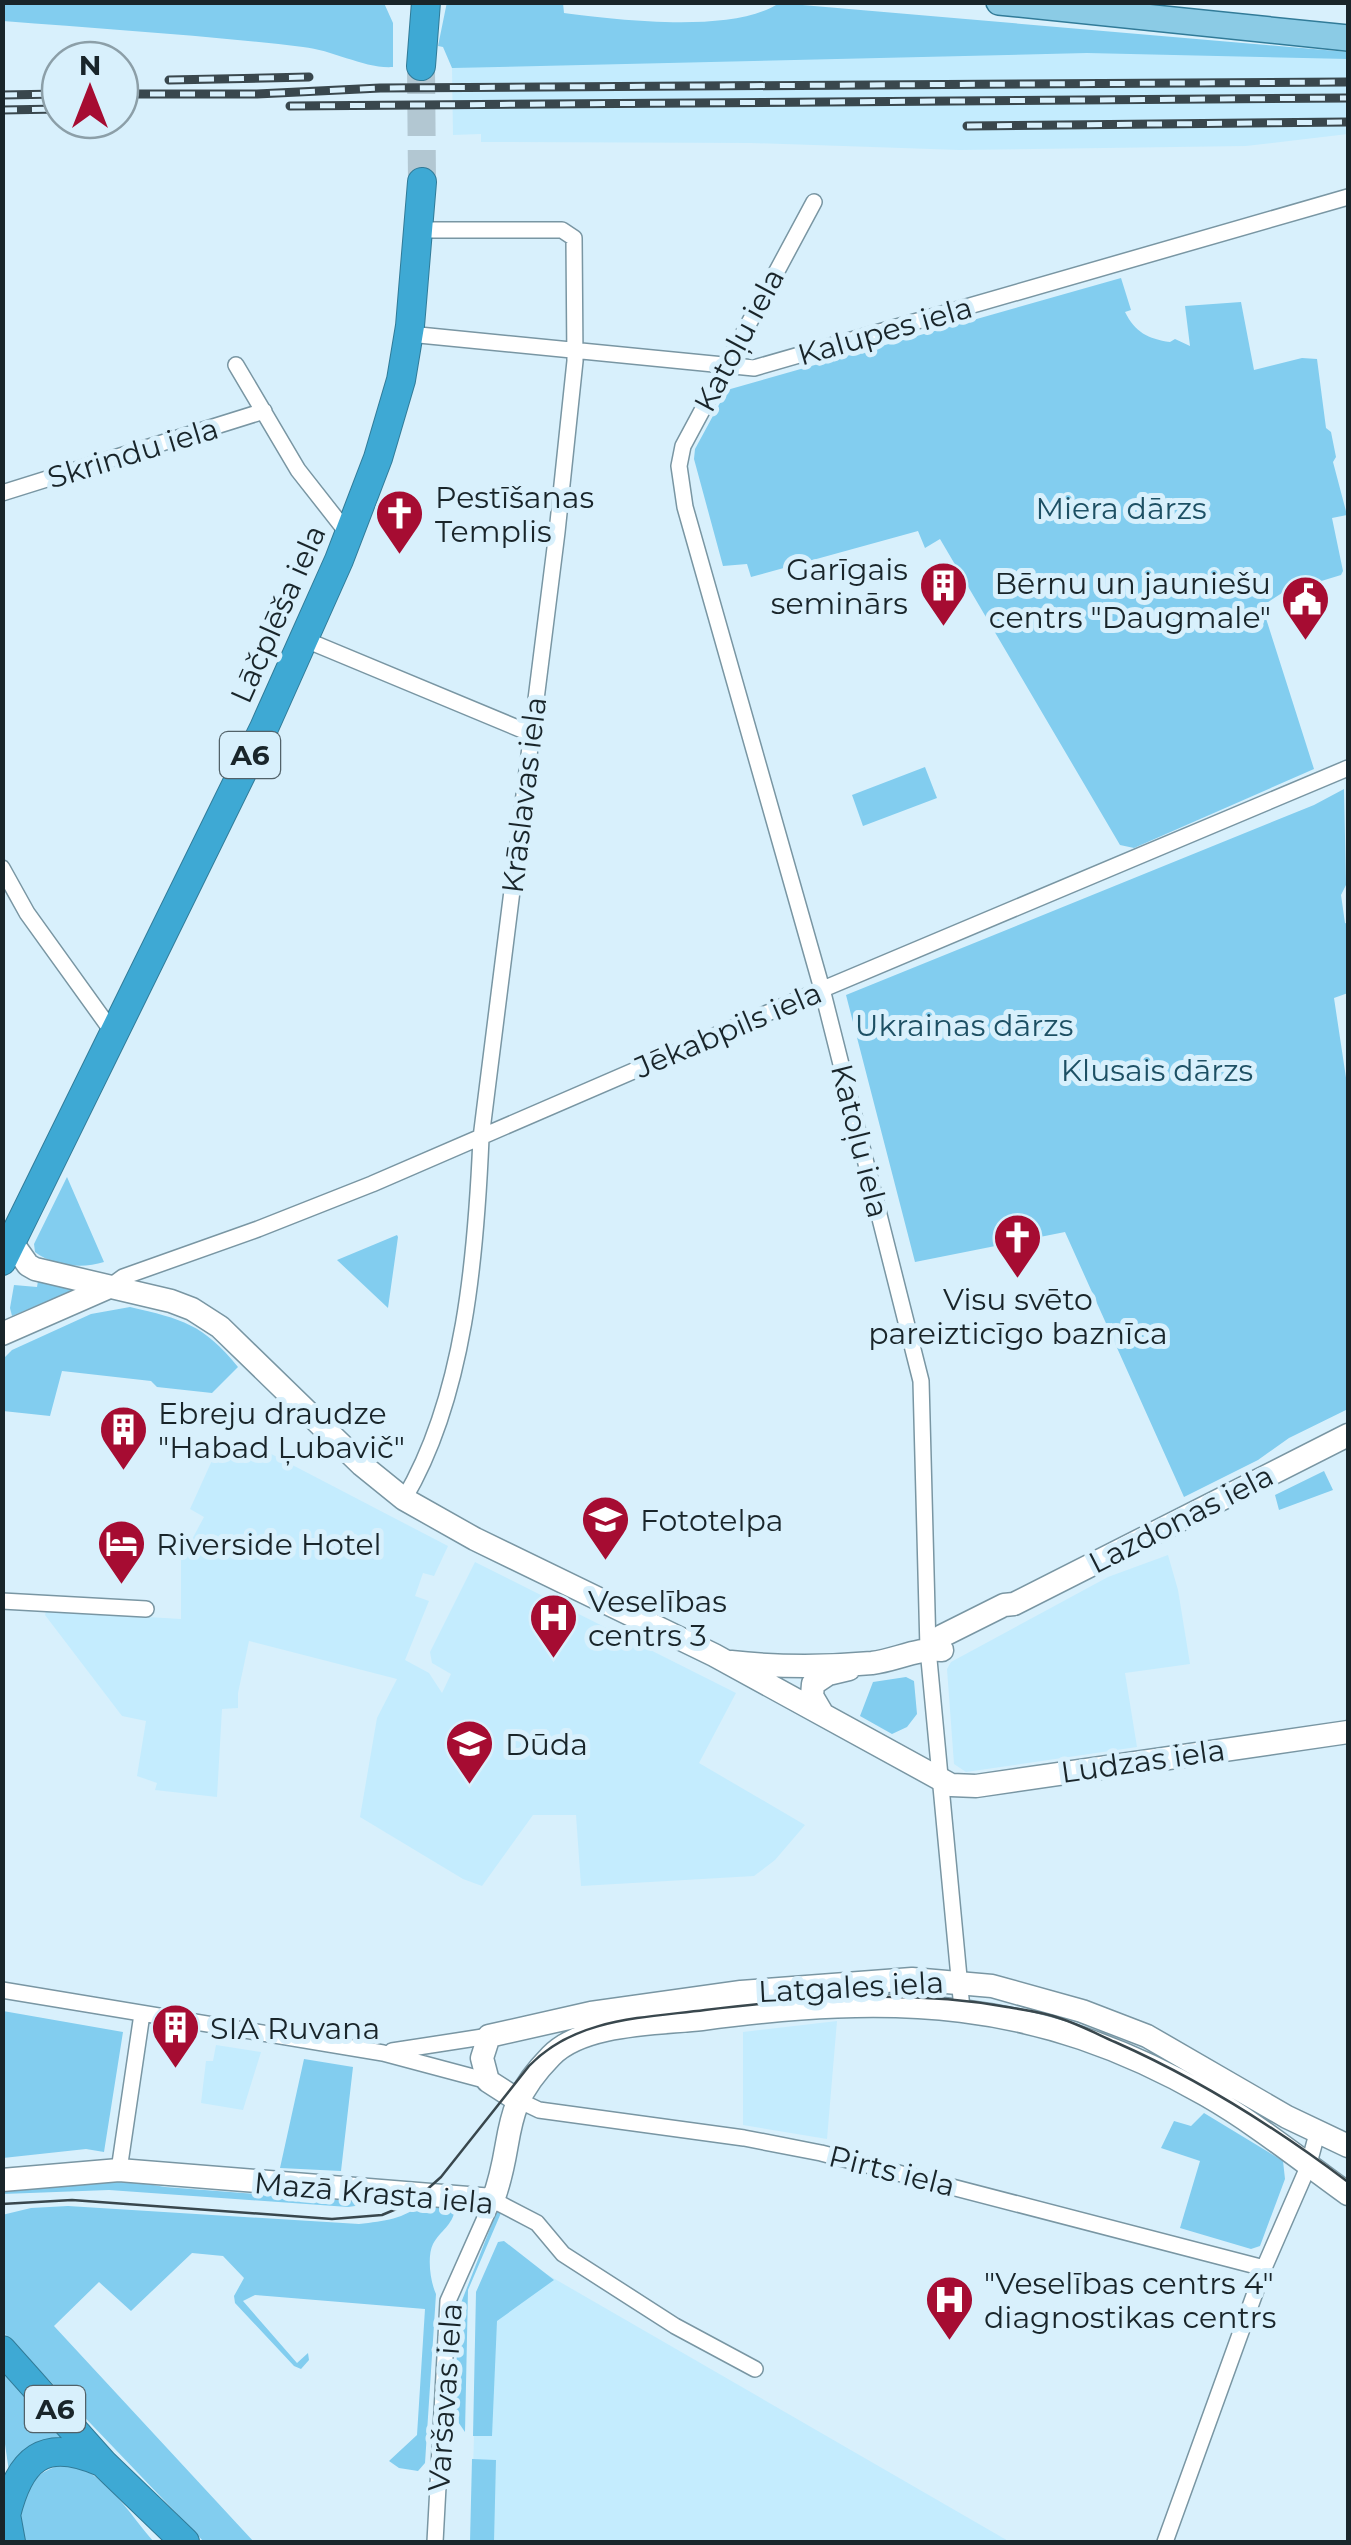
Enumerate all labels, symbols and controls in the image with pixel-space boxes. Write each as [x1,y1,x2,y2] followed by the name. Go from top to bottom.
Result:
[40,40,140,140] north arrow
[79,48,101,82] text: N
[686,262,792,418] street label: Katoļu iela
[793,288,977,374] street label: Kalupes iela
[43,409,223,497] street label: Skrindu iela
[435,479,594,550] place label: Pestīšanas Templis
[374,488,426,556] church icon: Pestīšanas Templis
[1035,490,1207,527] park label: Miera dārzs
[222,519,334,709] street label: Lāčplēša iela
[771,551,908,622] place label: Garīgais seminārs
[917,560,969,628] building icon: Garīgais seminārs
[989,565,1271,636] place label: Bērnu un jauniešu centrs "Daugmale"
[1280,574,1332,642] public building icon: Bērnu un jauniešu centrs "Daugmale"
[494,695,554,895] street label: Krāslavas iela
[220,732,280,778] road number: A6
[628,974,827,1086] street label: Jēkabpils iela
[855,1007,1073,1044] park label: Ukrainas dārzs
[1061,1052,1253,1089] park label: Klusais dārzs
[823,1060,897,1222] street label: Katoļu iela
[992,1212,1044,1280] church icon: Visu svēto pareizticīgo baznīca
[868,1281,1168,1352] place label: Visu svēto pareizticīgo baznīca
[158,1395,405,1466] place label: Ebreju draudze "Habad Ļubavič"
[97,1404,149,1472] building icon: Ebreju draudze "Habad Ļubavič"
[1083,1457,1279,1581] street label: Lazdonas iela
[579,1494,631,1562] school or university icon: Fototelpa
[640,1502,783,1539] place label: Fototelpa
[95,1518,147,1586] hotel icon: Riverside Hotel
[156,1526,382,1563] place label: Riverside Hotel
[588,1583,727,1654] place label: Veselības centrs 3
[527,1592,579,1660] hospital icon: Veselības centrs 3
[444,1718,496,1786] school or university icon: Dūda
[505,1726,588,1763] place label: Dūda
[1059,1731,1227,1791] street label: Ludzas iela
[757,1964,945,2010] street label: Latgales iela
[149,2002,201,2070] building icon: SIA Ruvana
[210,2010,380,2047] place label: SIA Ruvana
[825,2137,959,2205] street label: Pirts iela
[253,2164,495,2222] street label: Mazā Krasta iela
[984,2265,1276,2336] place label: "Veselības centrs 4" diagnostikas centrs
[923,2274,975,2342] hospital icon: "Veselības centrs 4" diagnostikas centrs
[420,2302,470,2492] street label: Varšavas iela
[25,2386,85,2432] road number: A6

